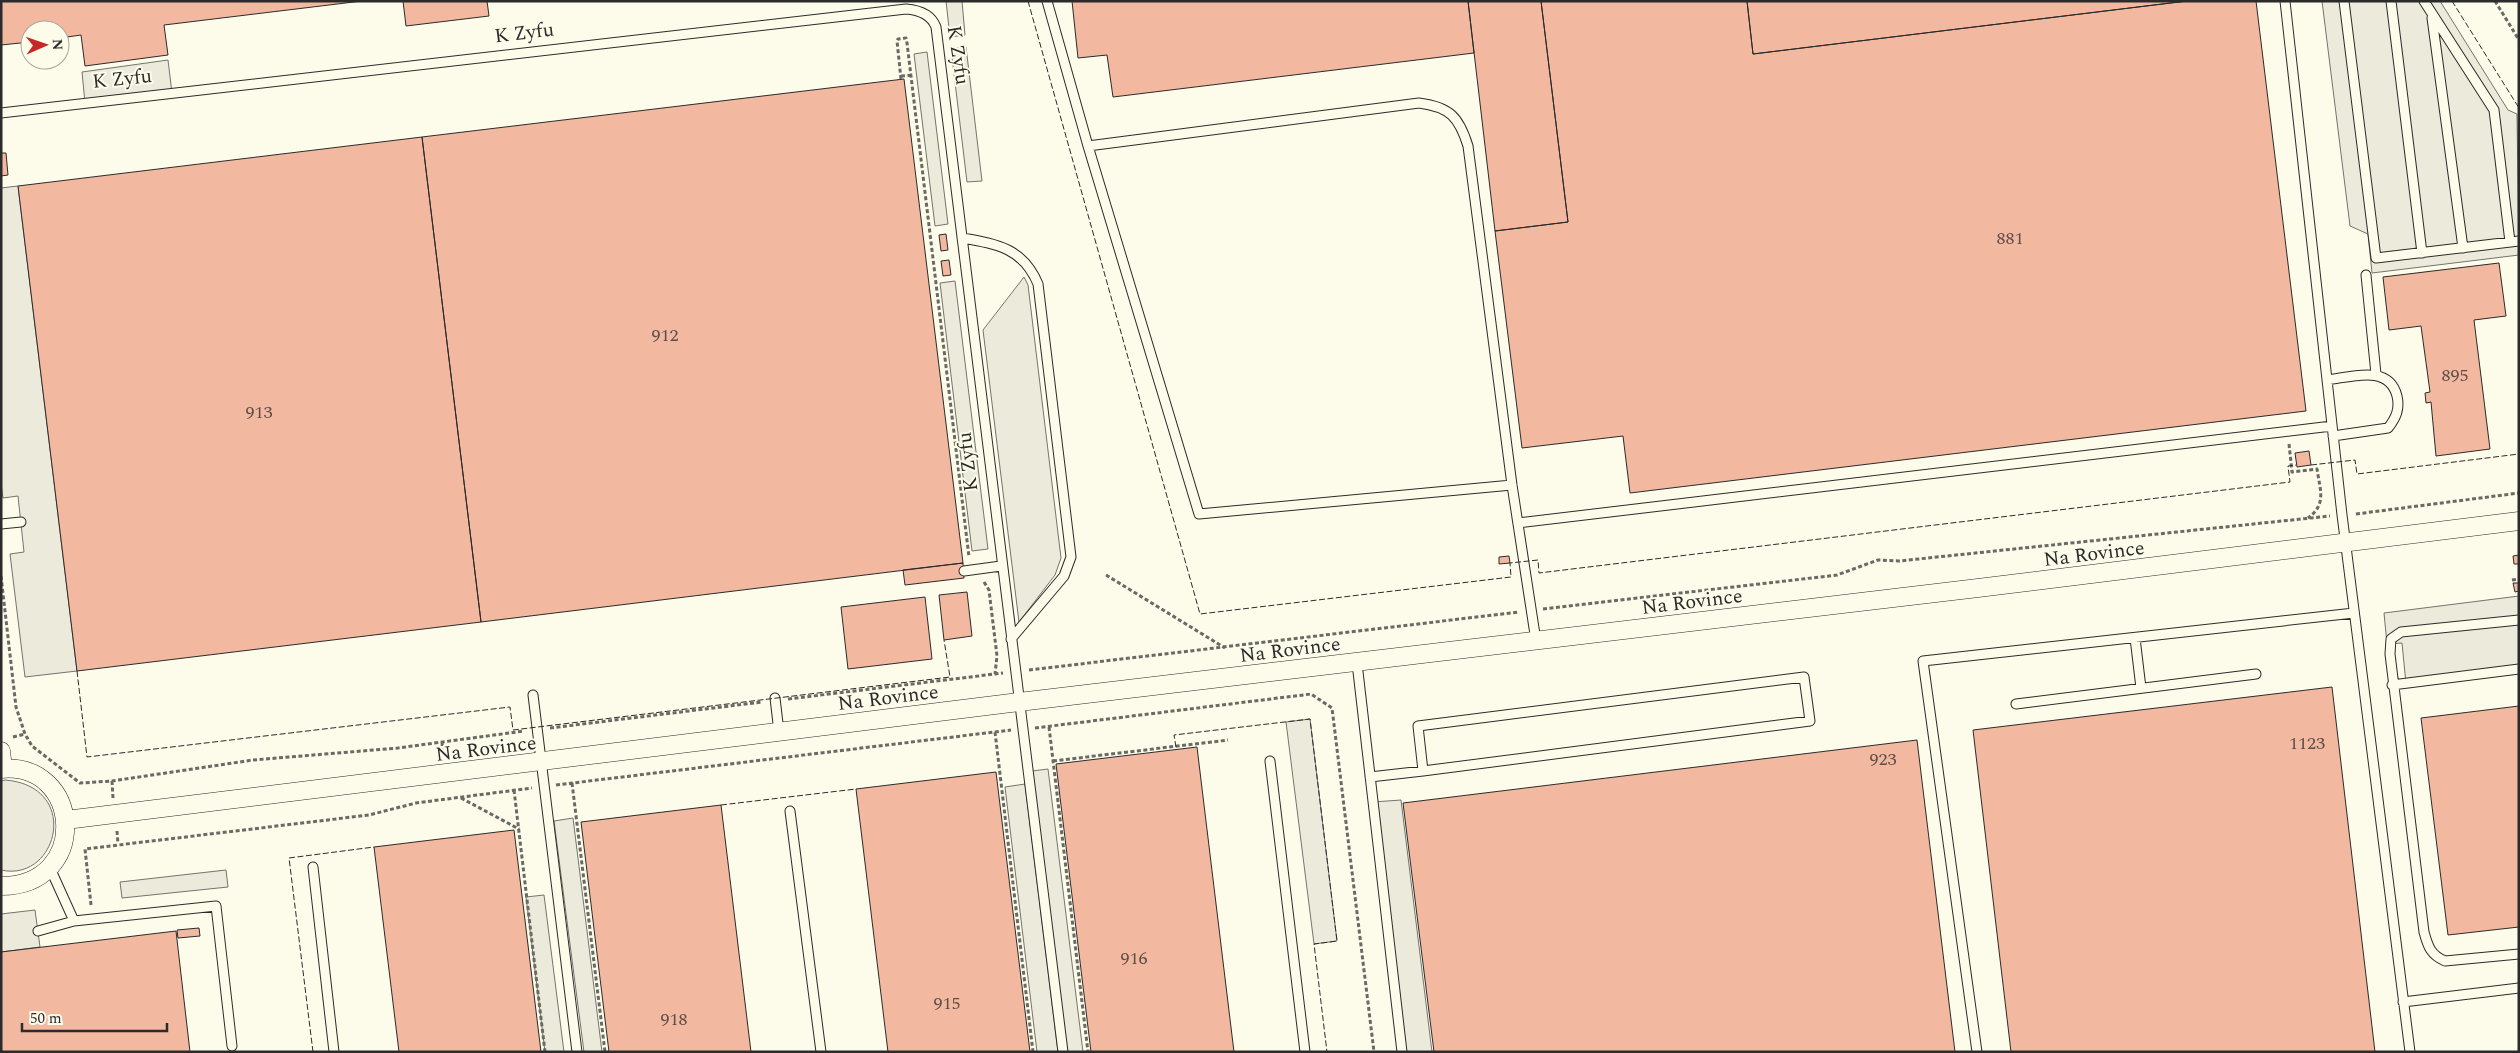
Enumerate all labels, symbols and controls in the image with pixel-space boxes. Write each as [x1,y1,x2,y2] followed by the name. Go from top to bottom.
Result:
[493,14,556,52] street label: K Zyfu
[20,20,70,70] north arrow
[939,23,978,87] street label: K Zyfu
[47,38,68,51] text: N
[91,61,153,97] street label: K Zyfu
[1997,225,2024,252] house number: 881
[652,322,679,349] house number: 912
[2442,362,2469,389] house number: 895
[246,399,273,426] house number: 913
[949,430,987,493] street label: K Zyfu
[2042,533,2146,575] street label: Na Rovince
[1640,581,1744,623] street label: Na Rovince
[1238,629,1342,671] street label: Na Rovince
[836,677,940,719] street label: Na Rovince
[434,728,538,770] street label: Na Rovince
[2289,730,2325,757] house number: 1123
[1870,746,1897,773] house number: 923
[1121,945,1148,972] house number: 916
[934,990,961,1017] house number: 915
[22,1000,168,1032] scale bar
[661,1006,688,1033] house number: 918
[30,1007,62,1030] text: 50 m

